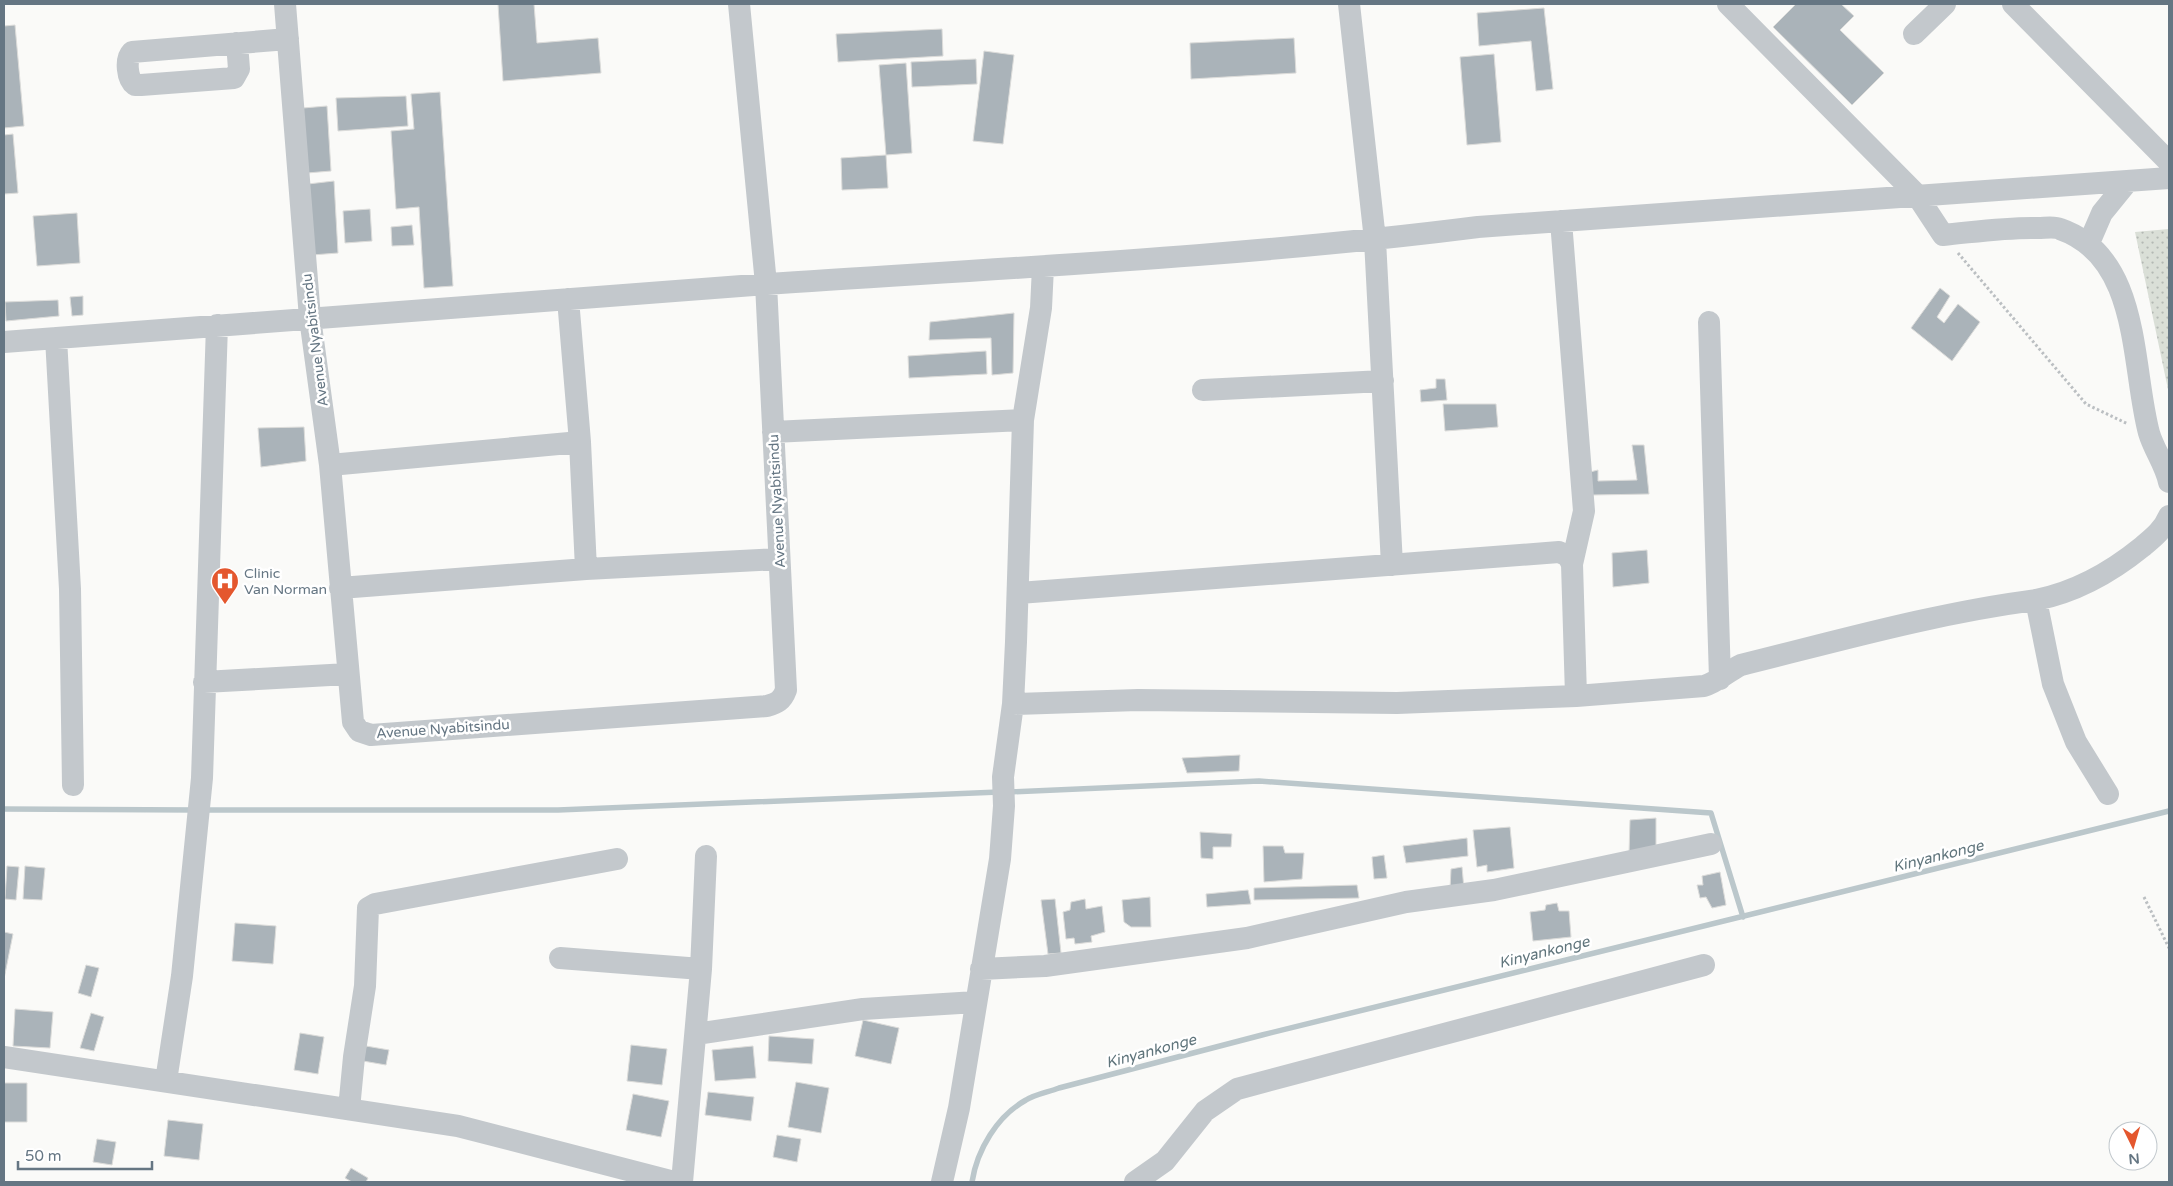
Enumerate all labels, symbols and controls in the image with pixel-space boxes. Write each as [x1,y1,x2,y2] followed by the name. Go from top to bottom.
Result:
[298,272,332,408] street label: Avenue Nyabitsindu
[765,434,789,568] street label: Avenue Nyabitsindu
[244,565,327,598] place label: Clinic Van Norman
[210,566,240,605] hospital icon: Clinic Van Norman
[376,716,510,742] street label: Avenue Nyabitsindu
[1891,836,1987,876] water label: Kinyankonge
[1497,932,1593,972] water label: Kinyankonge
[1104,1030,1199,1072] water label: Kinyankonge
[2108,1121,2158,1171] north arrow
[18,1138,151,1170] scale bar
[25,1147,62,1165] text: 50 m
[2128,1149,2140,1167] text: N

